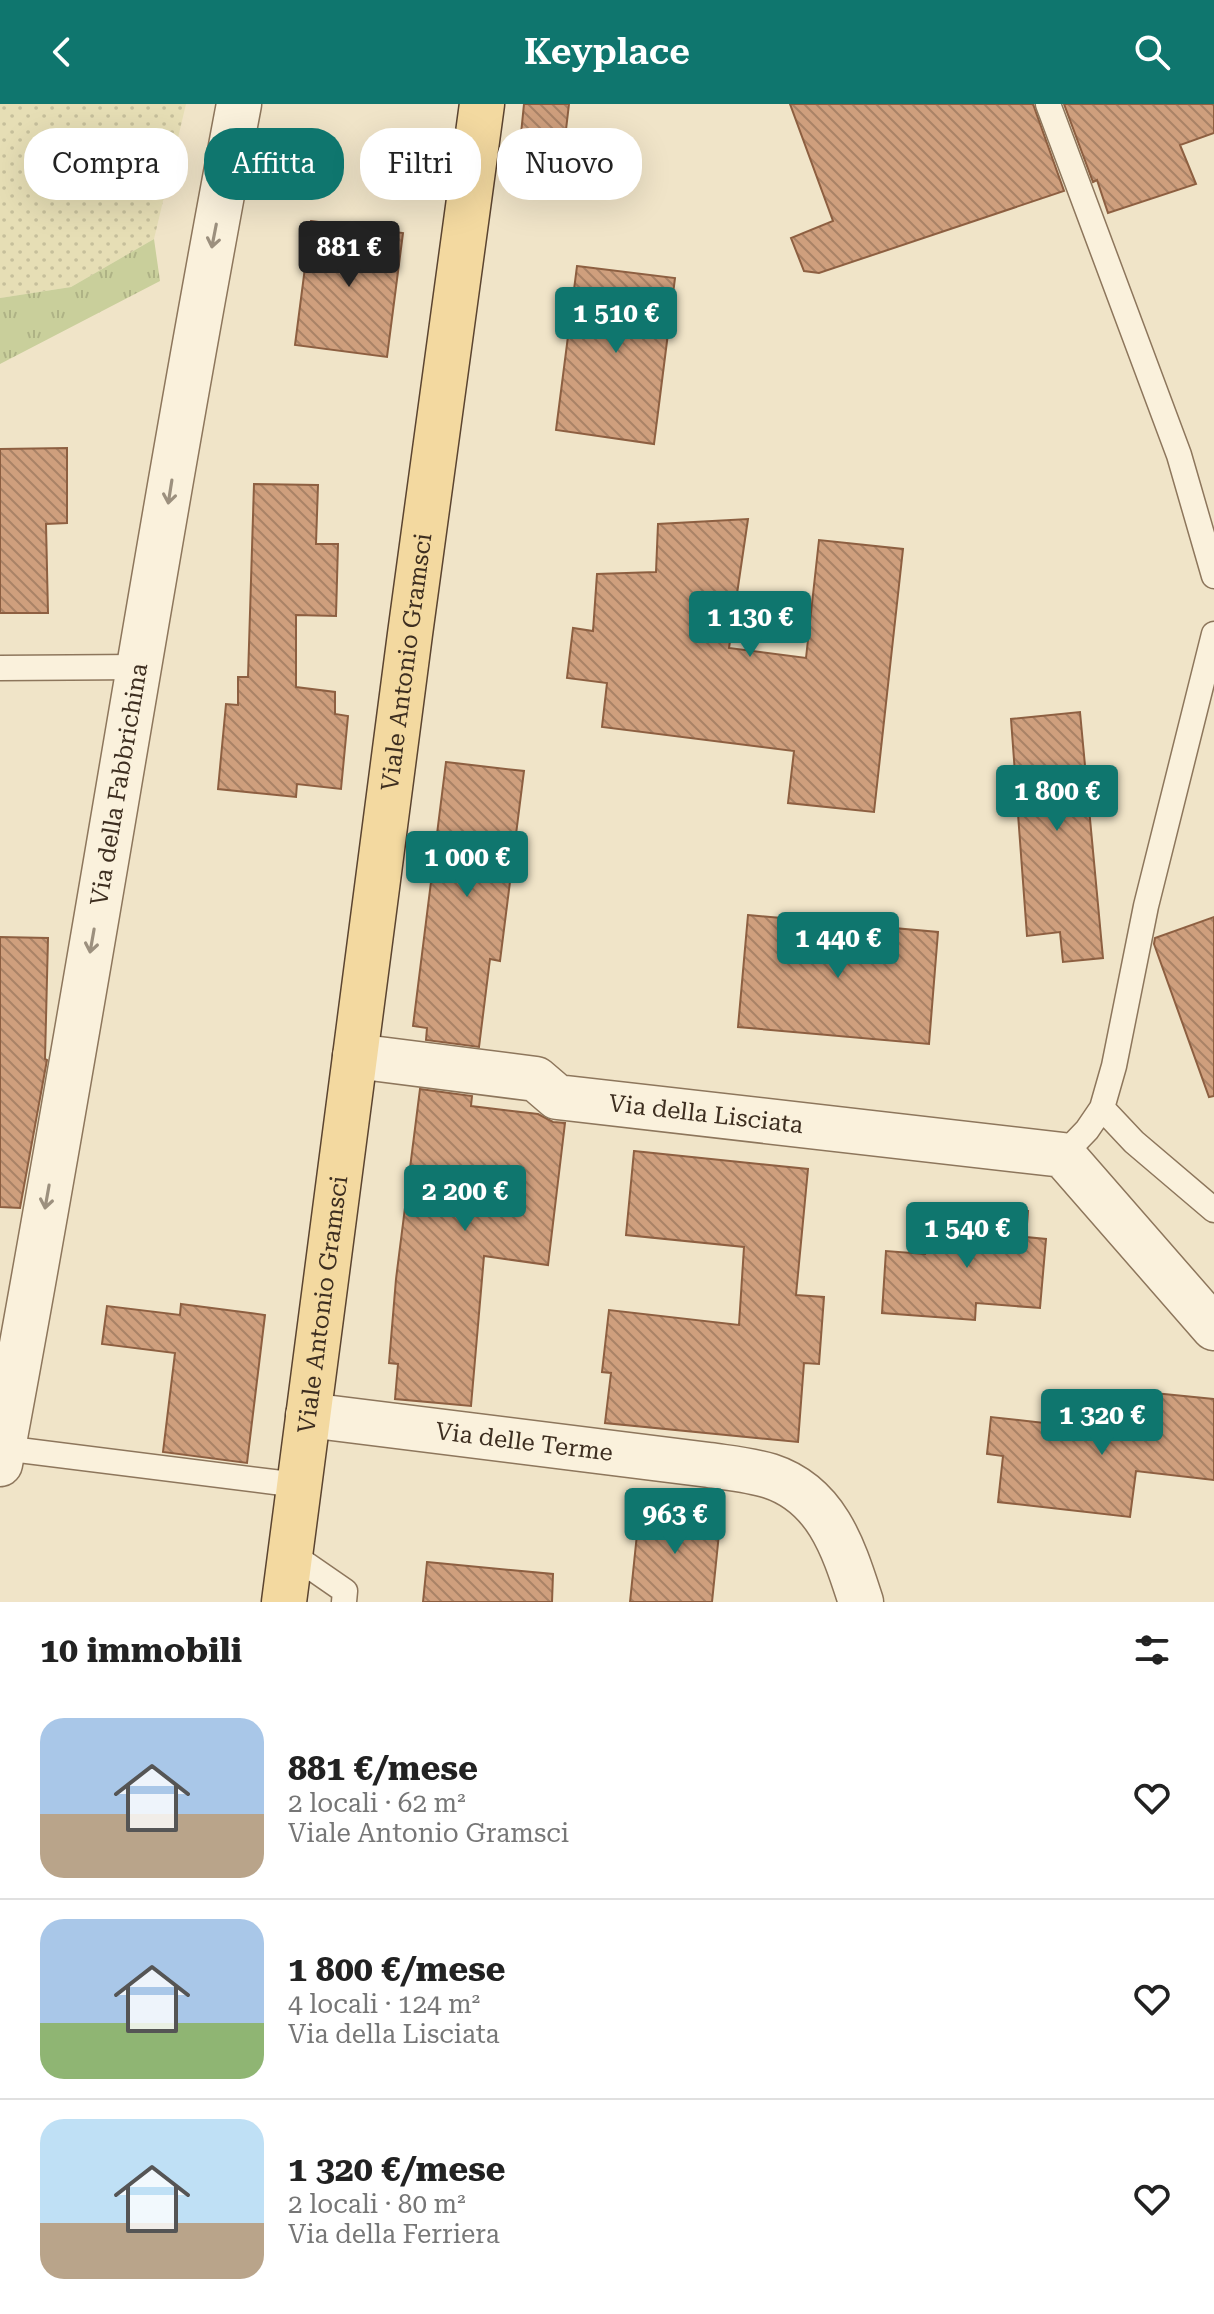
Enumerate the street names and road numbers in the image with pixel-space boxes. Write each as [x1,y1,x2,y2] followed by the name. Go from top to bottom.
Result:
[376,531,438,792] street label: Viale Antonio Gramsci
[85,661,153,908] street label: Via della Fabbrichina
[607,1089,805,1139] street label: Via della Lisciata
[292,1174,353,1435] street label: Viale Antonio Gramsci
[434,1417,615,1467] street label: Via delle Terme

